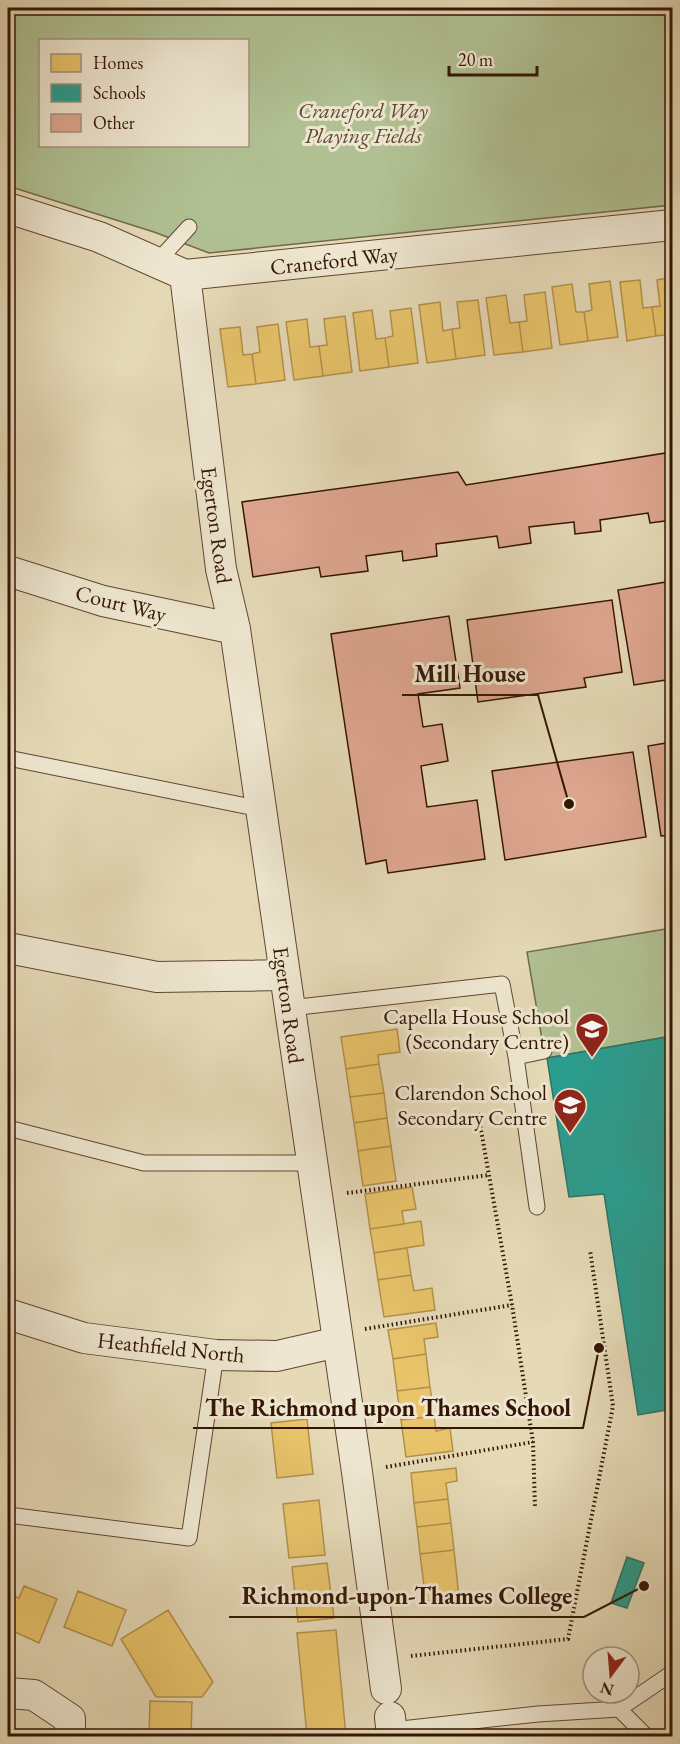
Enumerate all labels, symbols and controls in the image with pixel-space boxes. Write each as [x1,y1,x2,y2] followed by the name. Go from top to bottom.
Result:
[39,39,249,147] legend
[449,39,538,77] scale bar
[458,48,493,71] text: 20 m
[93,51,144,74] text: Homes
[93,81,146,104] text: Schools
[298,96,428,150] park label: Craneford Way Playing Fields
[93,111,135,134] text: Other
[269,239,400,282] street label: Craneford Way
[194,465,239,586] street label: Egerton Road
[72,578,170,629] street label: Court Way
[402,653,538,695] callout: Mill House
[414,658,526,689] text: Mill House
[266,945,311,1066] street label: Egerton Road
[383,1002,569,1056] place label: Capella House School (Secondary Centre)
[574,1011,610,1058] school or university icon: Capella House School (Secondary Centre)
[394,1078,547,1132] place label: Clarendon School Secondary Centre
[552,1087,588,1134] school or university icon: Clarendon School Secondary Centre
[96,1325,246,1370] street label: Heathfield North
[193,1386,583,1428] callout: The Richmond upon Thames School
[205,1392,571,1423] text: The Richmond upon Thames School
[229,1575,584,1617] callout: Richmond-upon-Thames College
[242,1580,572,1612] text: Richmond-upon-Thames College
[581,1645,641,1705] north arrow
[598,1677,616,1701] text: N

